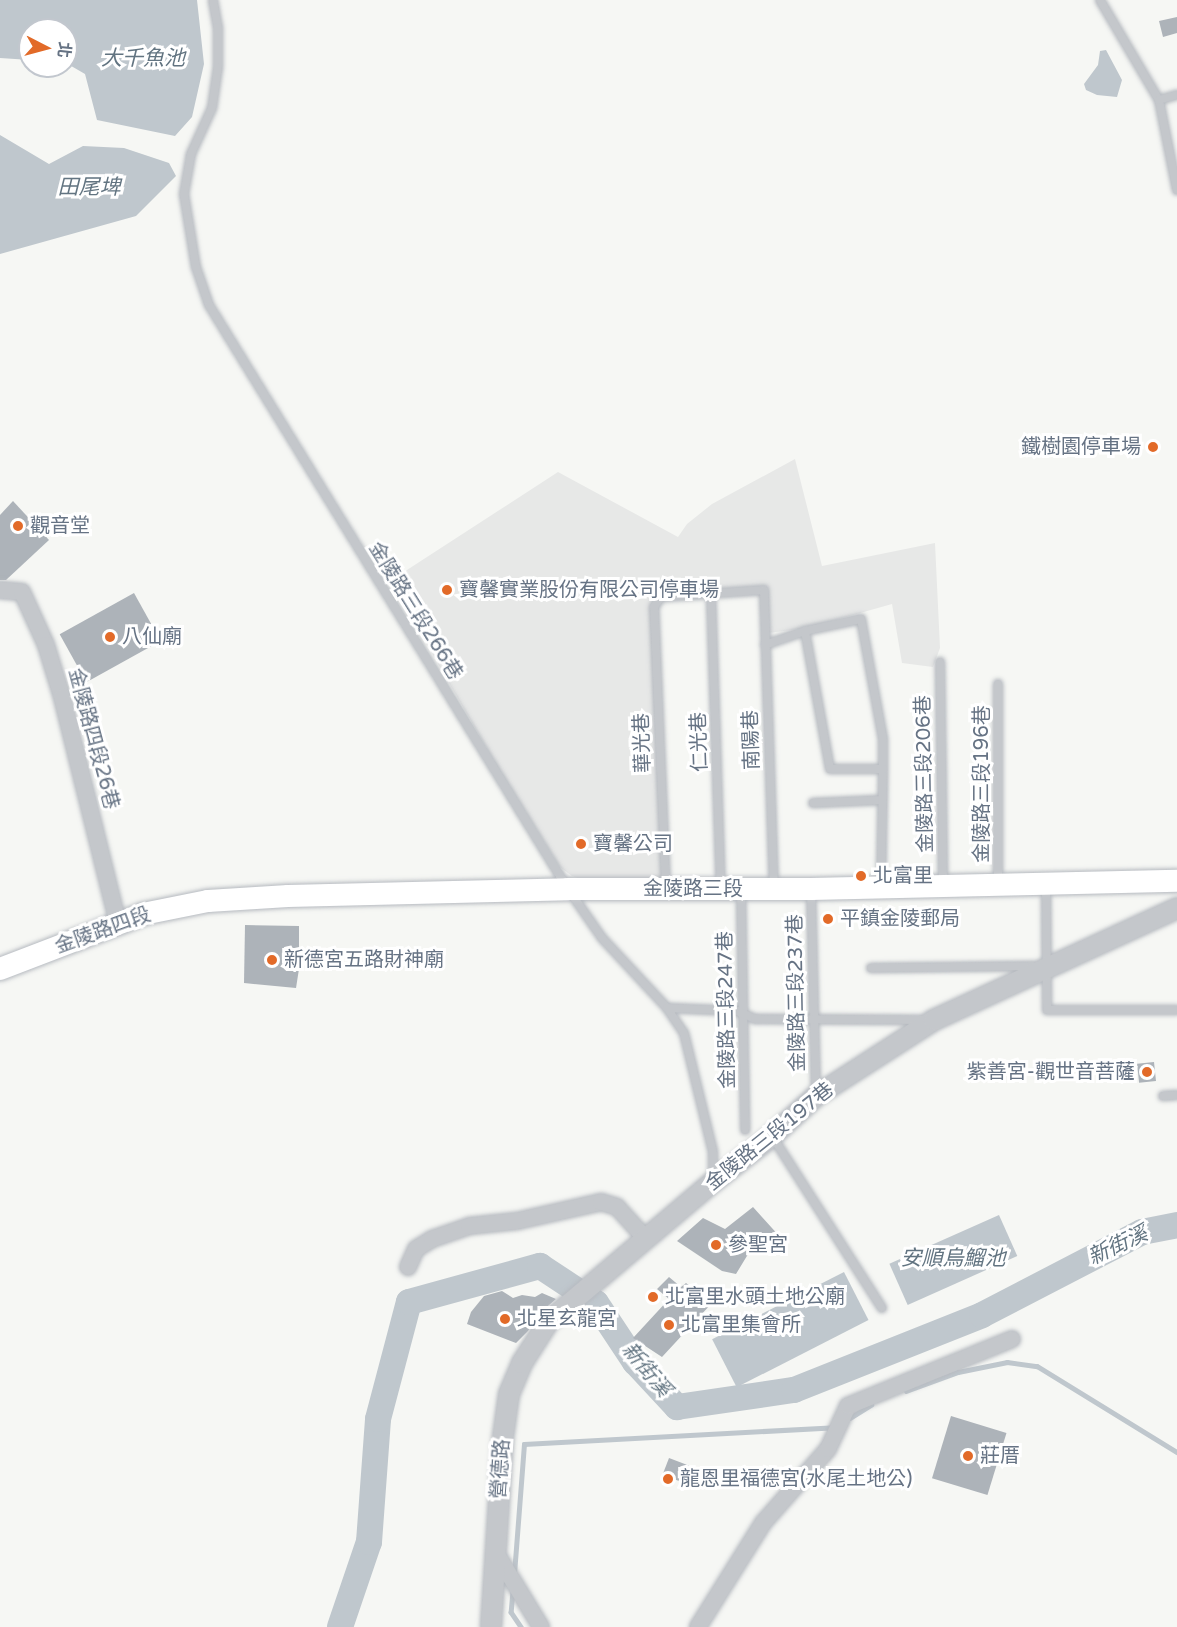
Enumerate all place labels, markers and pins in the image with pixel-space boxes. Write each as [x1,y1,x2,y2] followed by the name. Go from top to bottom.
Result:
[1021,435,1141,459] place label: 鐵樹園停車場
[1146,440,1160,454] marker: 鐵樹園停車場
[30,514,90,538] place label: 觀音堂
[11,519,25,533] marker: 觀音堂
[459,578,719,602] place label: 寶馨實業股份有限公司停車場
[440,583,454,597] marker: 寶馨實業股份有限公司停車場
[122,625,182,649] place label: 八仙廟
[103,630,117,644] marker: 八仙廟
[593,832,673,856] place label: 寶馨公司
[574,837,588,851] marker: 寶馨公司
[873,864,933,888] place label: 北富里
[854,869,868,883] marker: 北富里
[840,907,960,931] place label: 平鎮金陵郵局
[821,912,835,926] marker: 平鎮金陵郵局
[284,948,444,972] place label: 新德宮五路財神廟
[265,953,279,967] marker: 新德宮五路財神廟
[967,1060,1135,1084] place label: 紫善宮-觀世音菩薩
[1140,1065,1154,1079] marker: 紫善宮-觀世音菩薩
[728,1233,788,1257] place label: 參聖宮
[709,1238,723,1252] marker: 參聖宮
[665,1285,845,1309] place label: 北富里水頭土地公廟
[646,1290,660,1304] marker: 北富里水頭土地公廟
[517,1307,617,1331] place label: 北星玄龍宮
[498,1312,512,1326] marker: 北星玄龍宮
[681,1313,801,1337] place label: 北富里集會所
[662,1318,676,1332] marker: 北富里集會所
[980,1444,1020,1468] place label: 莊厝
[961,1449,975,1463] marker: 莊厝
[680,1467,912,1491] place label: 龍恩里福德宮(水尾土地公)
[661,1472,675,1486] marker: 龍恩里福德宮(水尾土地公)

